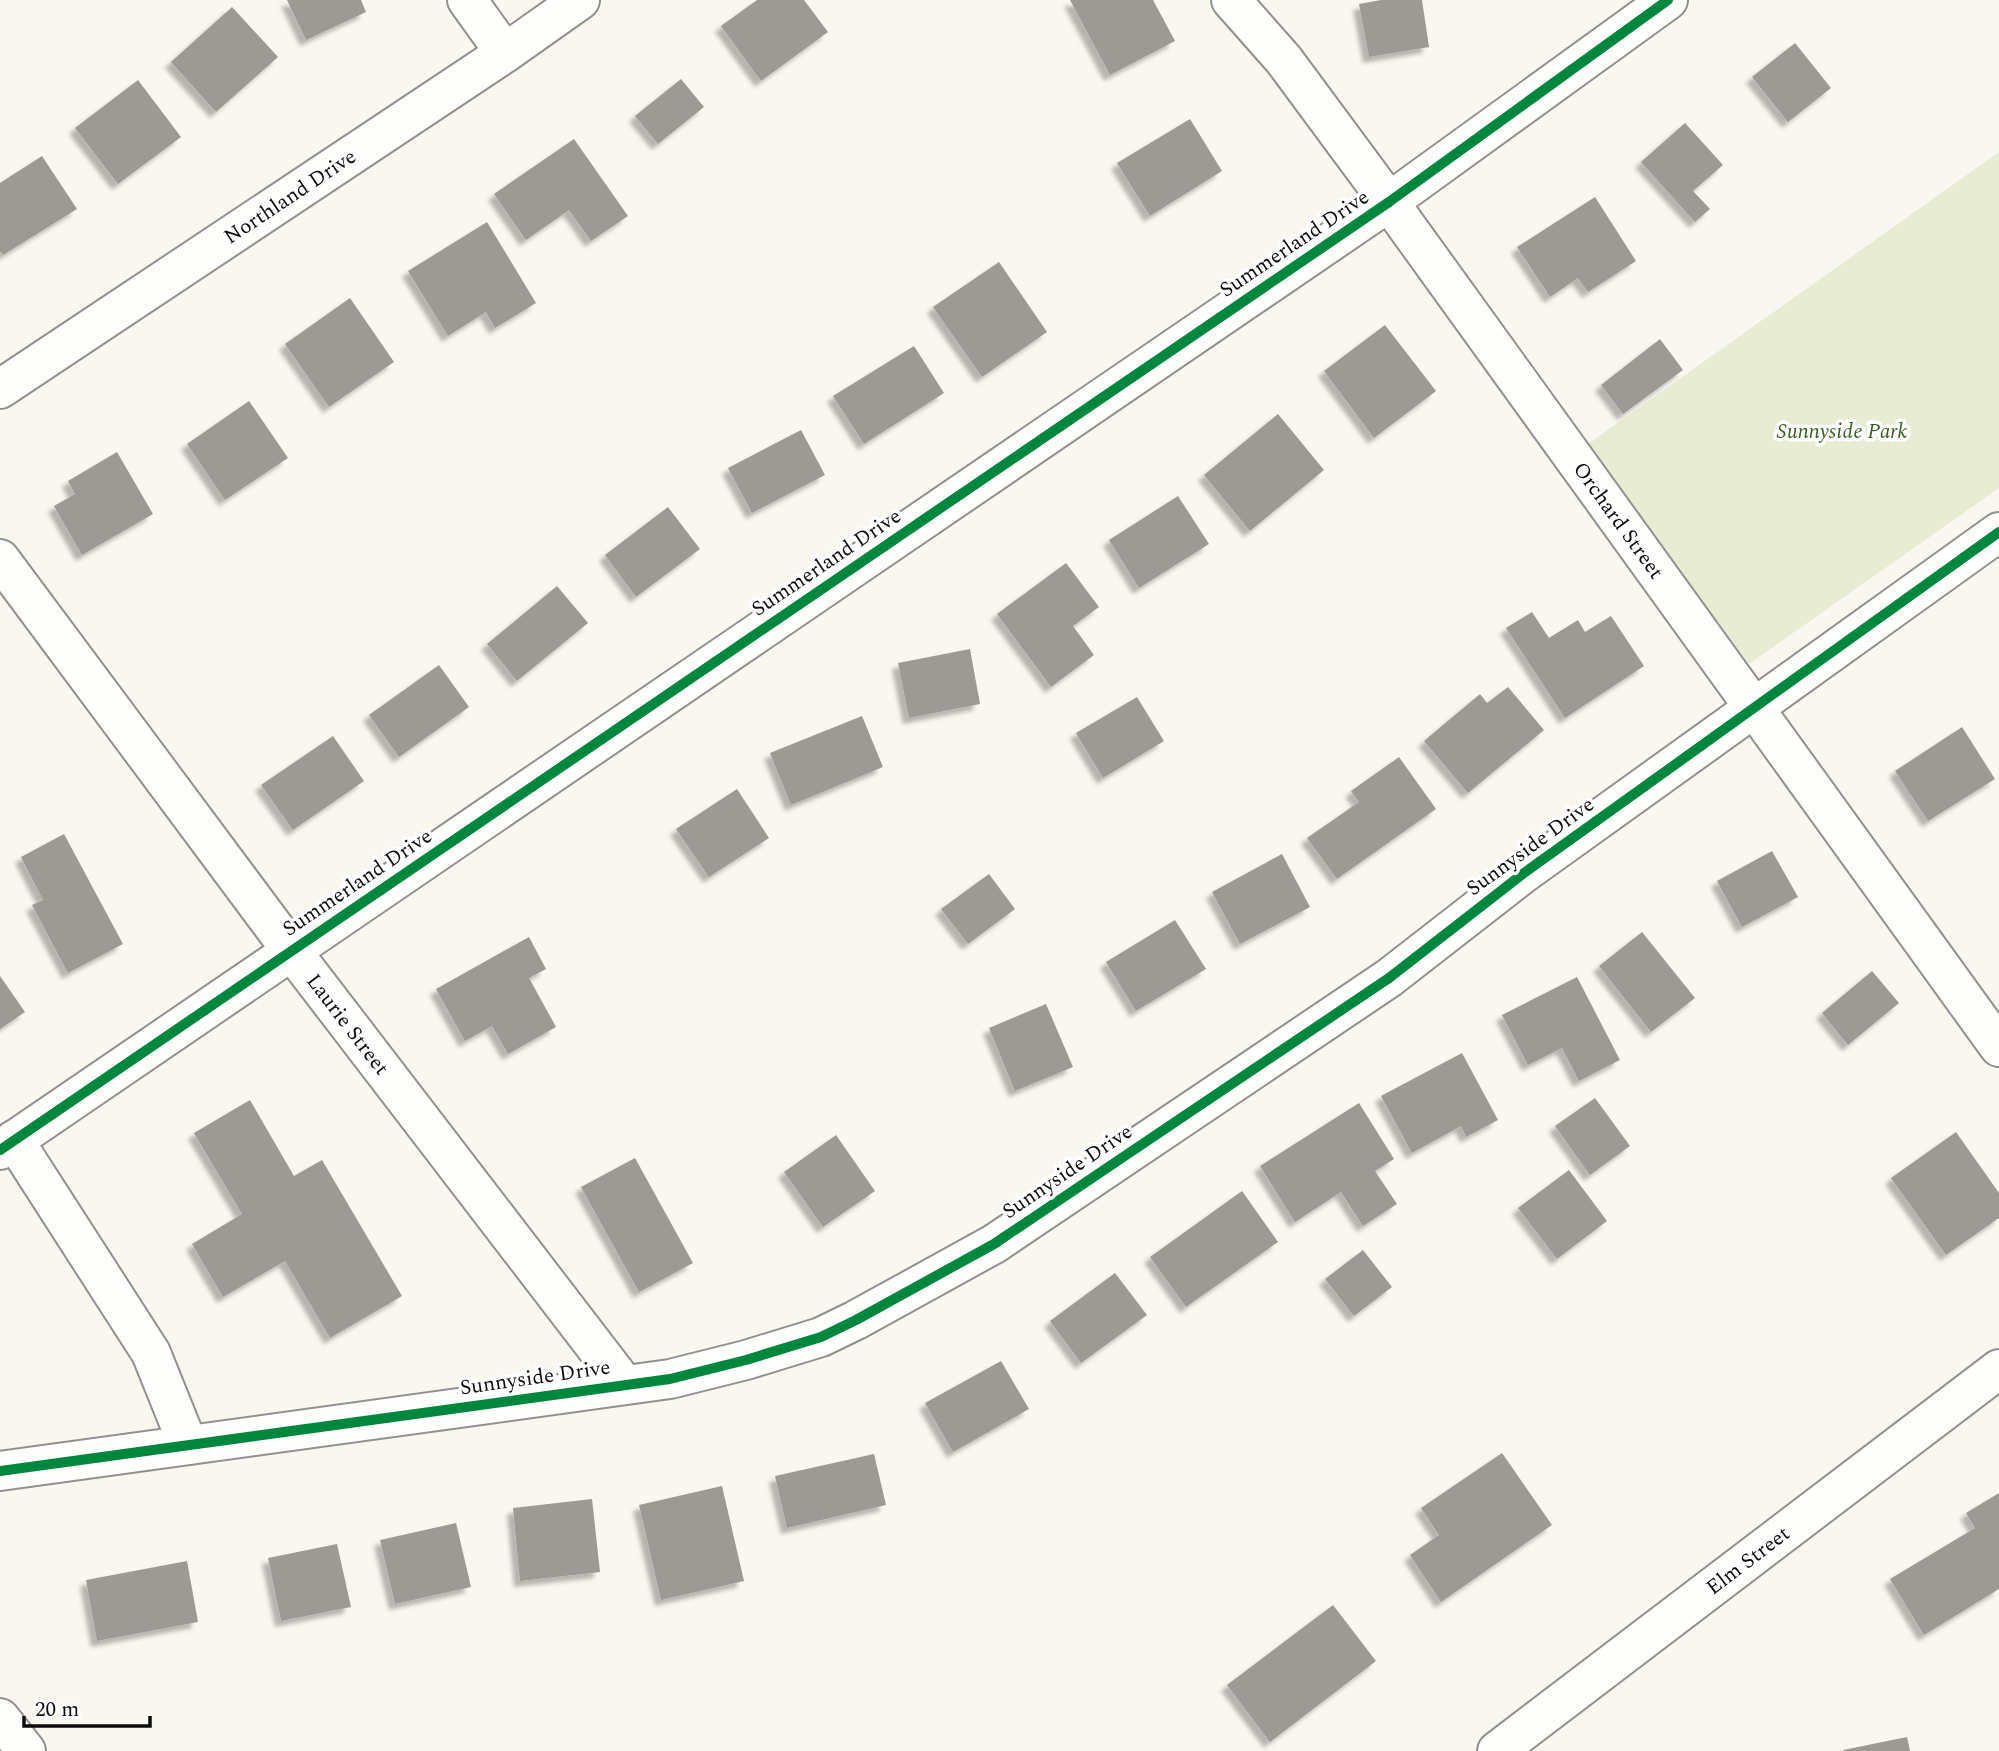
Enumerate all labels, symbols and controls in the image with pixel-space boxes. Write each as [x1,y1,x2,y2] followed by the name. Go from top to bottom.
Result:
[218,141,363,253] street label: Northland Drive
[1213,182,1376,306] street label: Summerland Drive
[1777,416,1908,448] park label: Sunnyside Park
[1564,455,1671,586] street label: Orchard Street
[745,501,908,625] street label: Summerland Drive
[1460,789,1601,904] street label: Sunnyside Drive
[276,821,439,945] street label: Summerland Drive
[298,967,397,1083] street label: Laurie Street
[996,1116,1139,1227] street label: Sunnyside Drive
[458,1352,612,1404] street label: Sunnyside Drive
[1699,1519,1797,1604] street label: Elm Street
[24,1684,150,1728] scale bar
[35,1694,79,1726] text: 20 m

